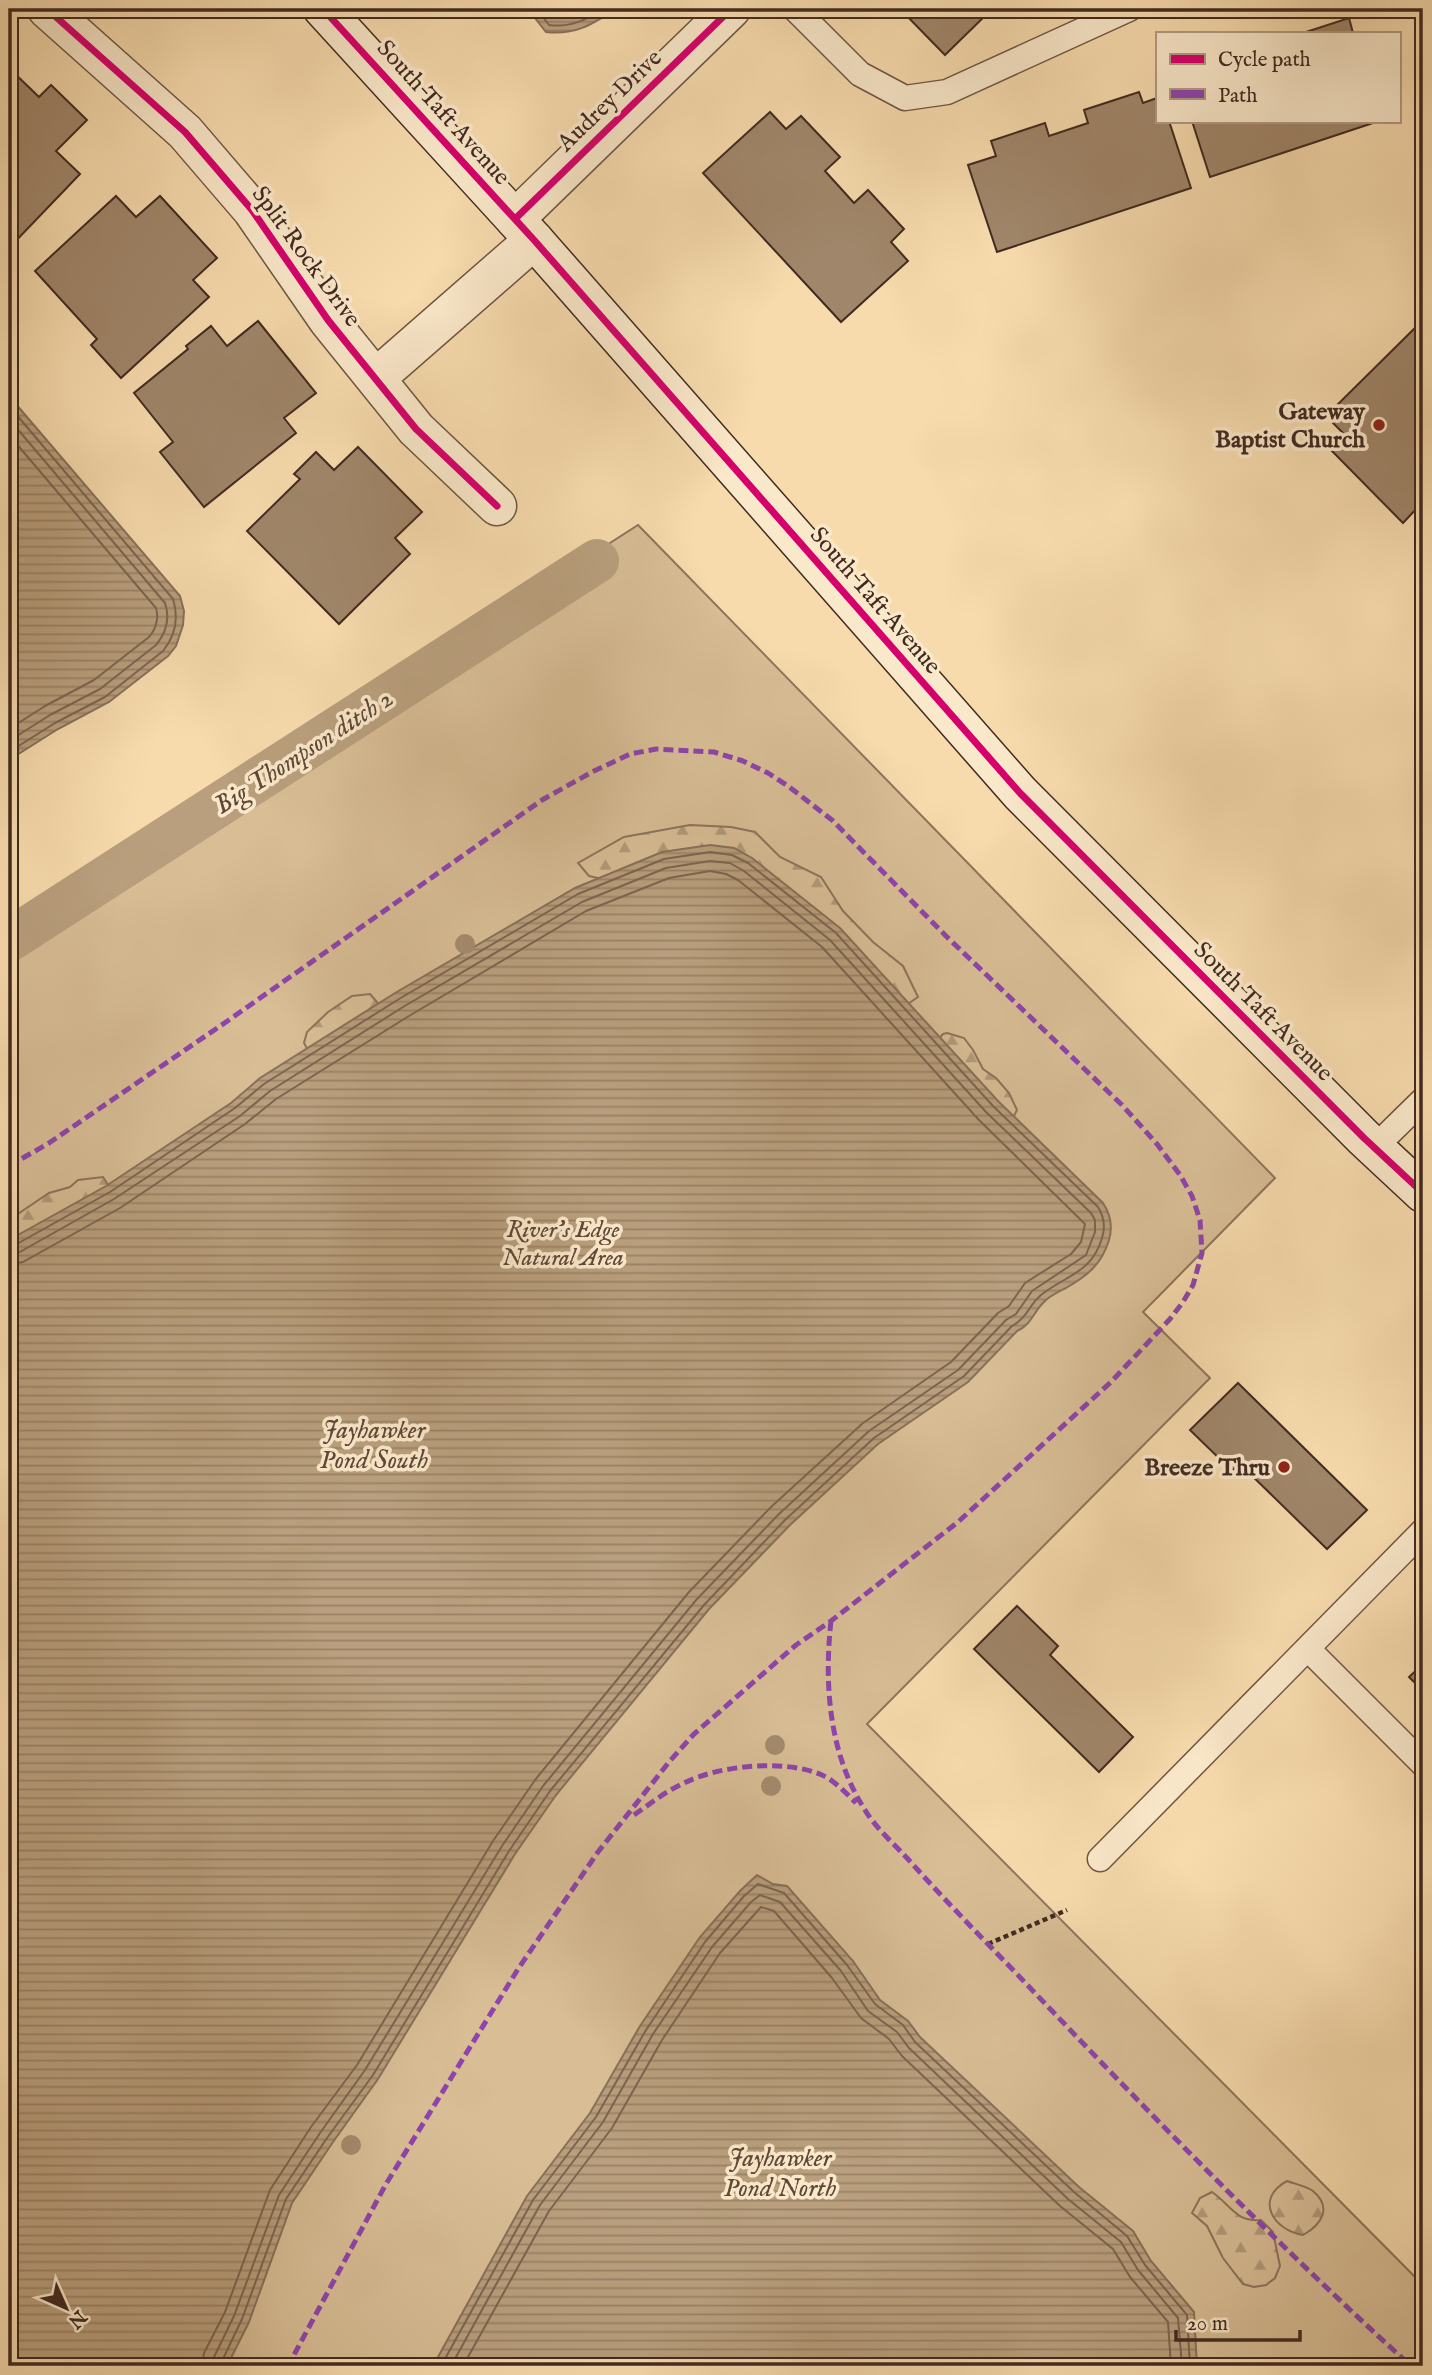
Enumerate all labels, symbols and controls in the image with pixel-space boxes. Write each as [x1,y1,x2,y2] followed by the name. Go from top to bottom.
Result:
[1156,32,1400,122] legend
[369,34,516,192] street label: South Taft Avenue
[550,43,669,160] street label: Audrey Drive
[1218,47,1311,74] text: Cycle path
[1218,83,1257,110] text: Path
[244,180,367,334] street label: Split Rock Drive
[1215,397,1366,456] place label: Gateway Baptist Church
[1371,417,1387,433] marker: Gateway Baptist Church
[802,521,947,681] street label: South Taft Avenue
[208,682,400,823] water label: Big Thompson ditch 2
[1186,936,1339,1089] street label: South Taft Avenue
[502,1215,624,1274] park label: River's Edge Natural Area
[320,1414,428,1477] water label: Jayhawker Pond South
[1144,1453,1271,1484] place label: Breeze Thru
[1276,1459,1292,1475] marker: Breeze Thru
[724,2142,836,2205] water label: Jayhawker Pond North
[32,2274,102,2344] north arrow
[1176,2298,1301,2342] scale bar
[62,2304,92,2333] text: N
[1187,2311,1228,2338] text: 20 m

